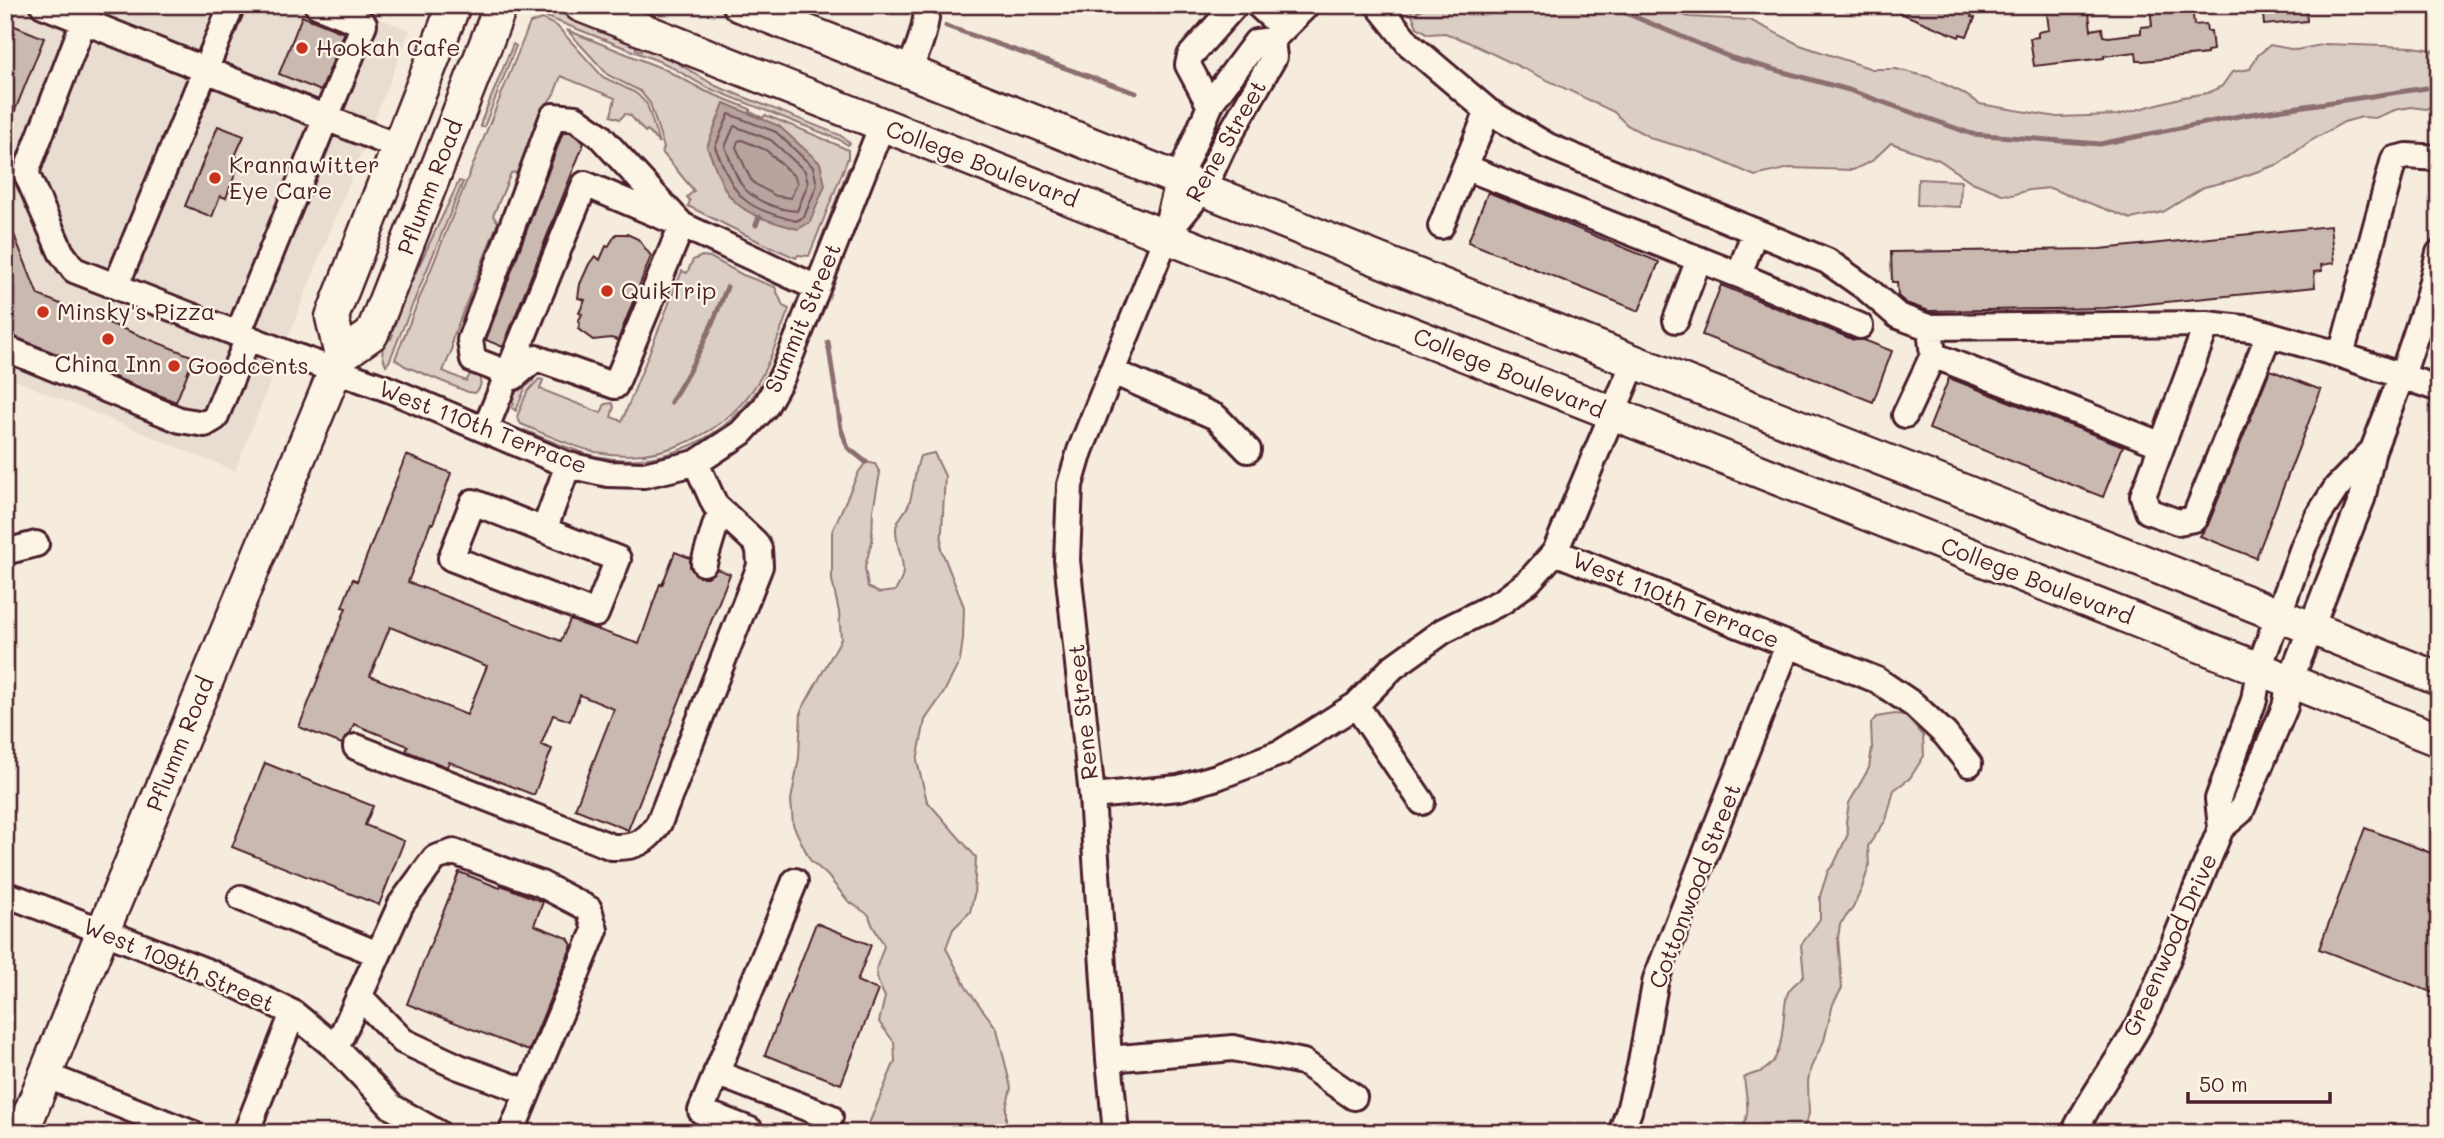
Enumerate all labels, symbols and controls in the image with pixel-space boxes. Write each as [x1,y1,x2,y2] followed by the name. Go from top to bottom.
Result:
[316,32,461,62] place label: Hookah Cafe
[294,40,310,56] marker: Hookah Cafe
[1178,74,1272,207] street label: Rene Street
[882,113,1083,214] street label: College Boulevard
[389,115,469,259] street label: Pflumm Road
[229,149,380,205] place label: Krannawitter Eye Care
[207,170,223,186] marker: Krannawitter Eye Care
[757,238,847,397] street label: Summit Street
[621,275,716,305] place label: QuikTrip
[599,283,615,299] marker: QuikTrip
[57,296,215,326] place label: Minsky's Pizza
[35,304,51,320] marker: Minsky's Pizza
[1409,320,1610,424] street label: College Boulevard
[100,331,116,347] marker: China Inn
[55,348,161,378] place label: China Inn
[188,350,309,380] place label: Goodcents
[166,358,182,374] marker: Goodcents
[375,373,592,480] street label: West 110th Terrace
[1937,530,2138,631] street label: College Boulevard
[1569,544,1784,654] street label: West 110th Terrace
[1060,643,1104,782] street label: Rene Street
[138,672,220,815] street label: Pflumm Road
[1641,779,1747,992] street label: Cottonwood Street
[2115,848,2223,1041] street label: Greenwood Drive
[79,910,280,1018] street label: West 109th Street
[2188,1061,2330,1105] scale bar
[2199,1070,2248,1097] text: 50 m

